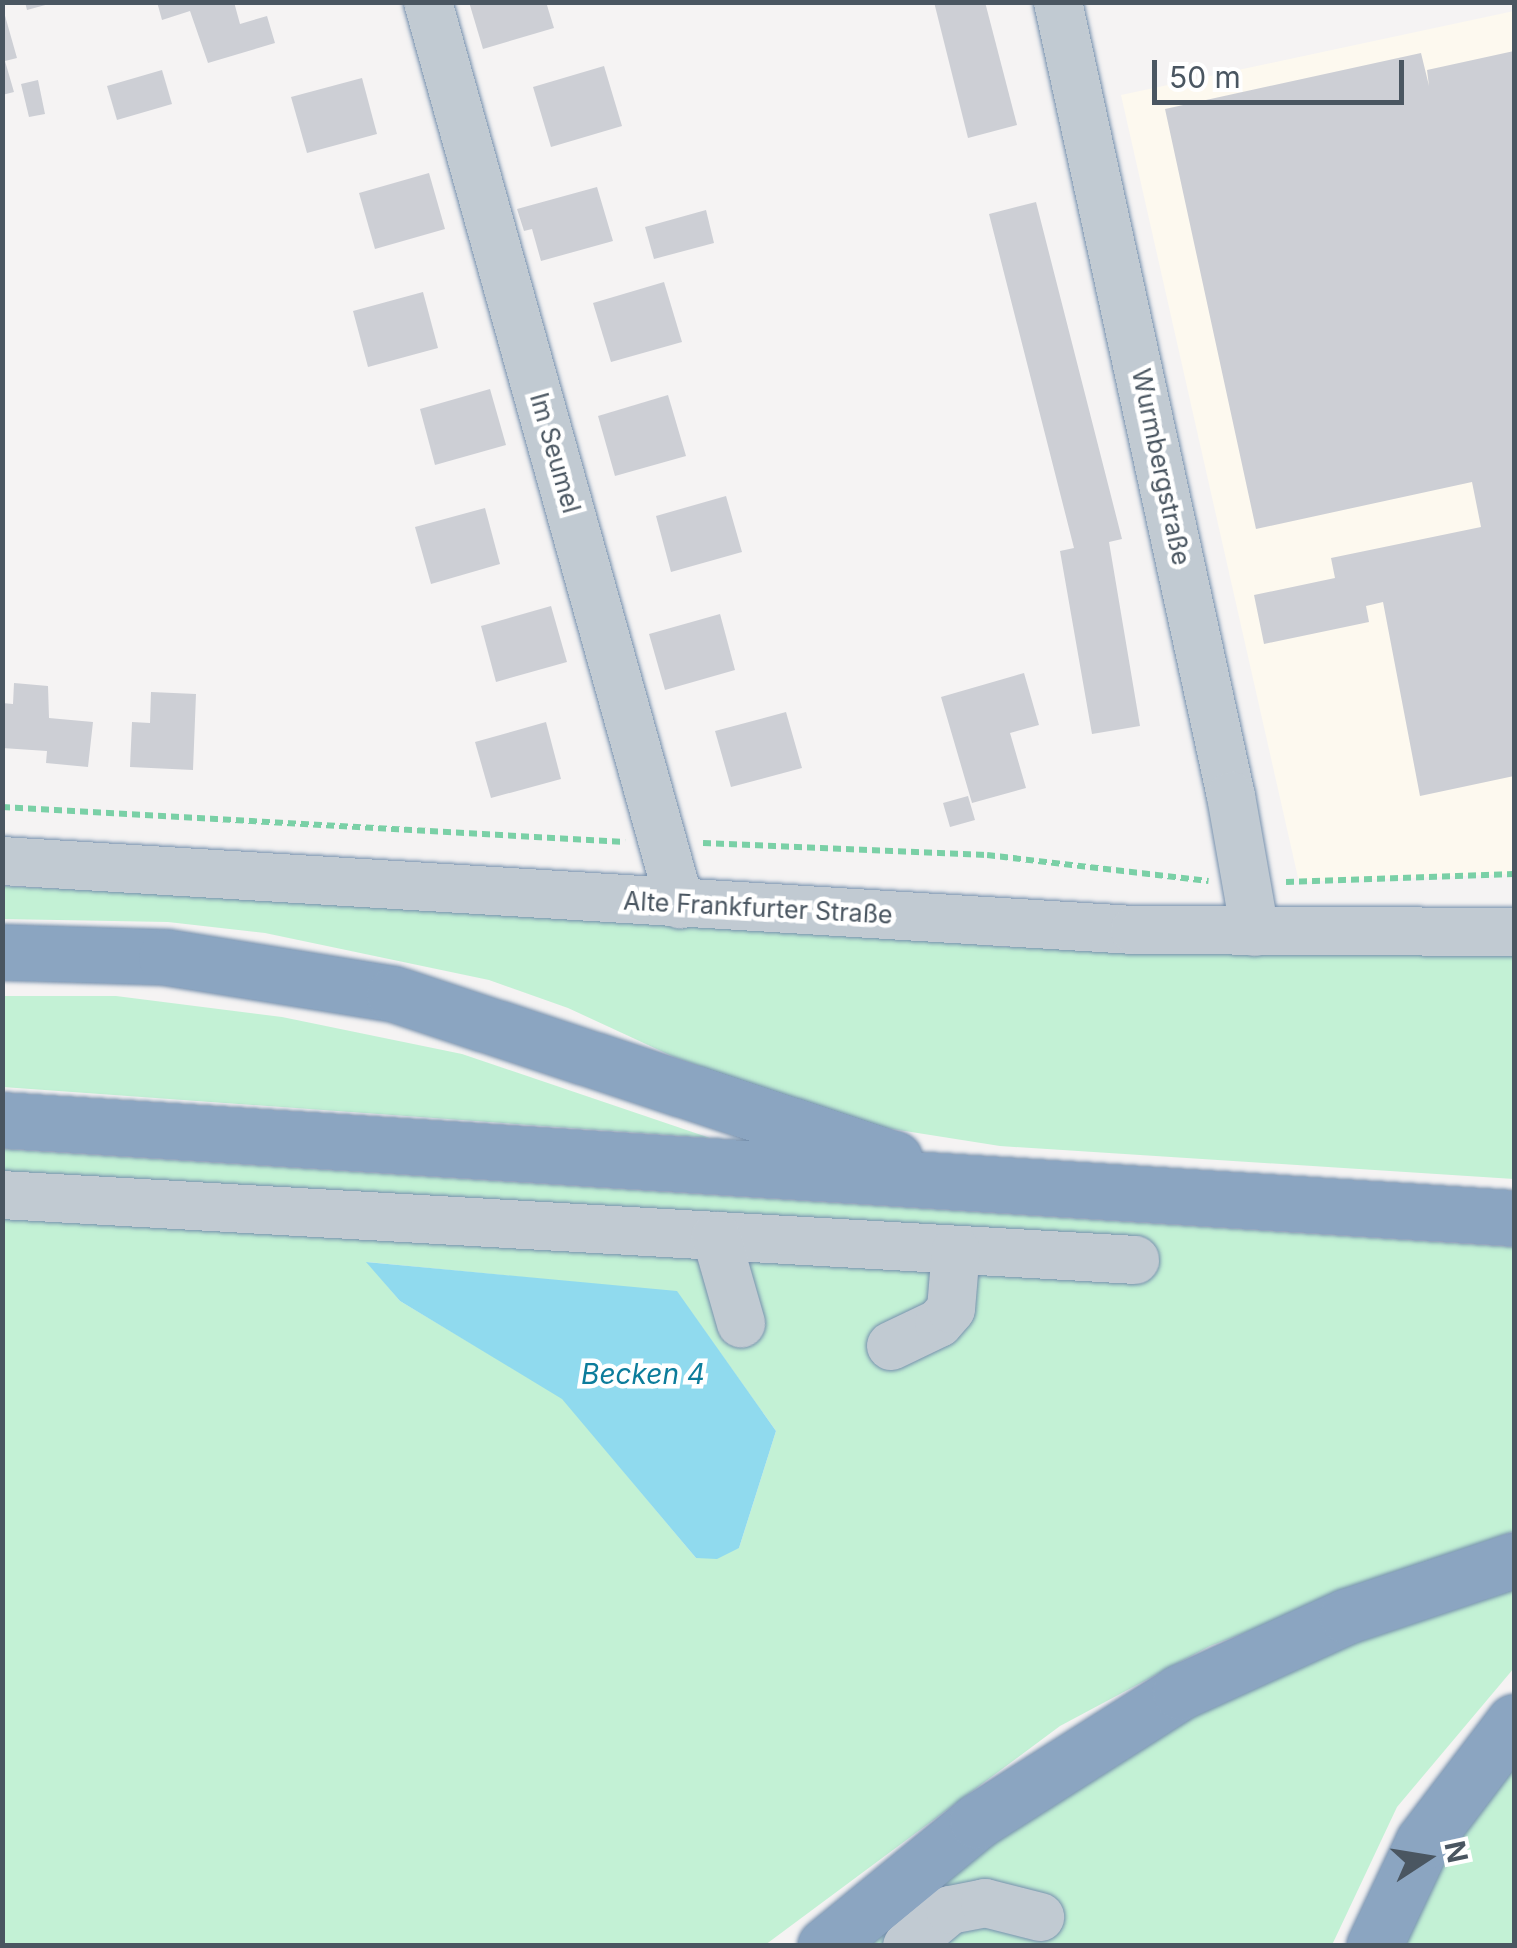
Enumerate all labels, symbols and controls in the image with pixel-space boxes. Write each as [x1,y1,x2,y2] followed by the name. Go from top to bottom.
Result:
[1157,40,1410,102] scale bar
[1169,59,1241,95] text: 50 m
[1126,366,1196,568] street label: Wurmbergstraße
[524,389,586,517] street label: Im Seumel
[623,886,893,930] street label: Alte Frankfurter Straße
[581,1357,705,1391] water label: Becken 4
[1377,1808,1477,1908] north arrow
[1437,1838,1475,1866] text: N

